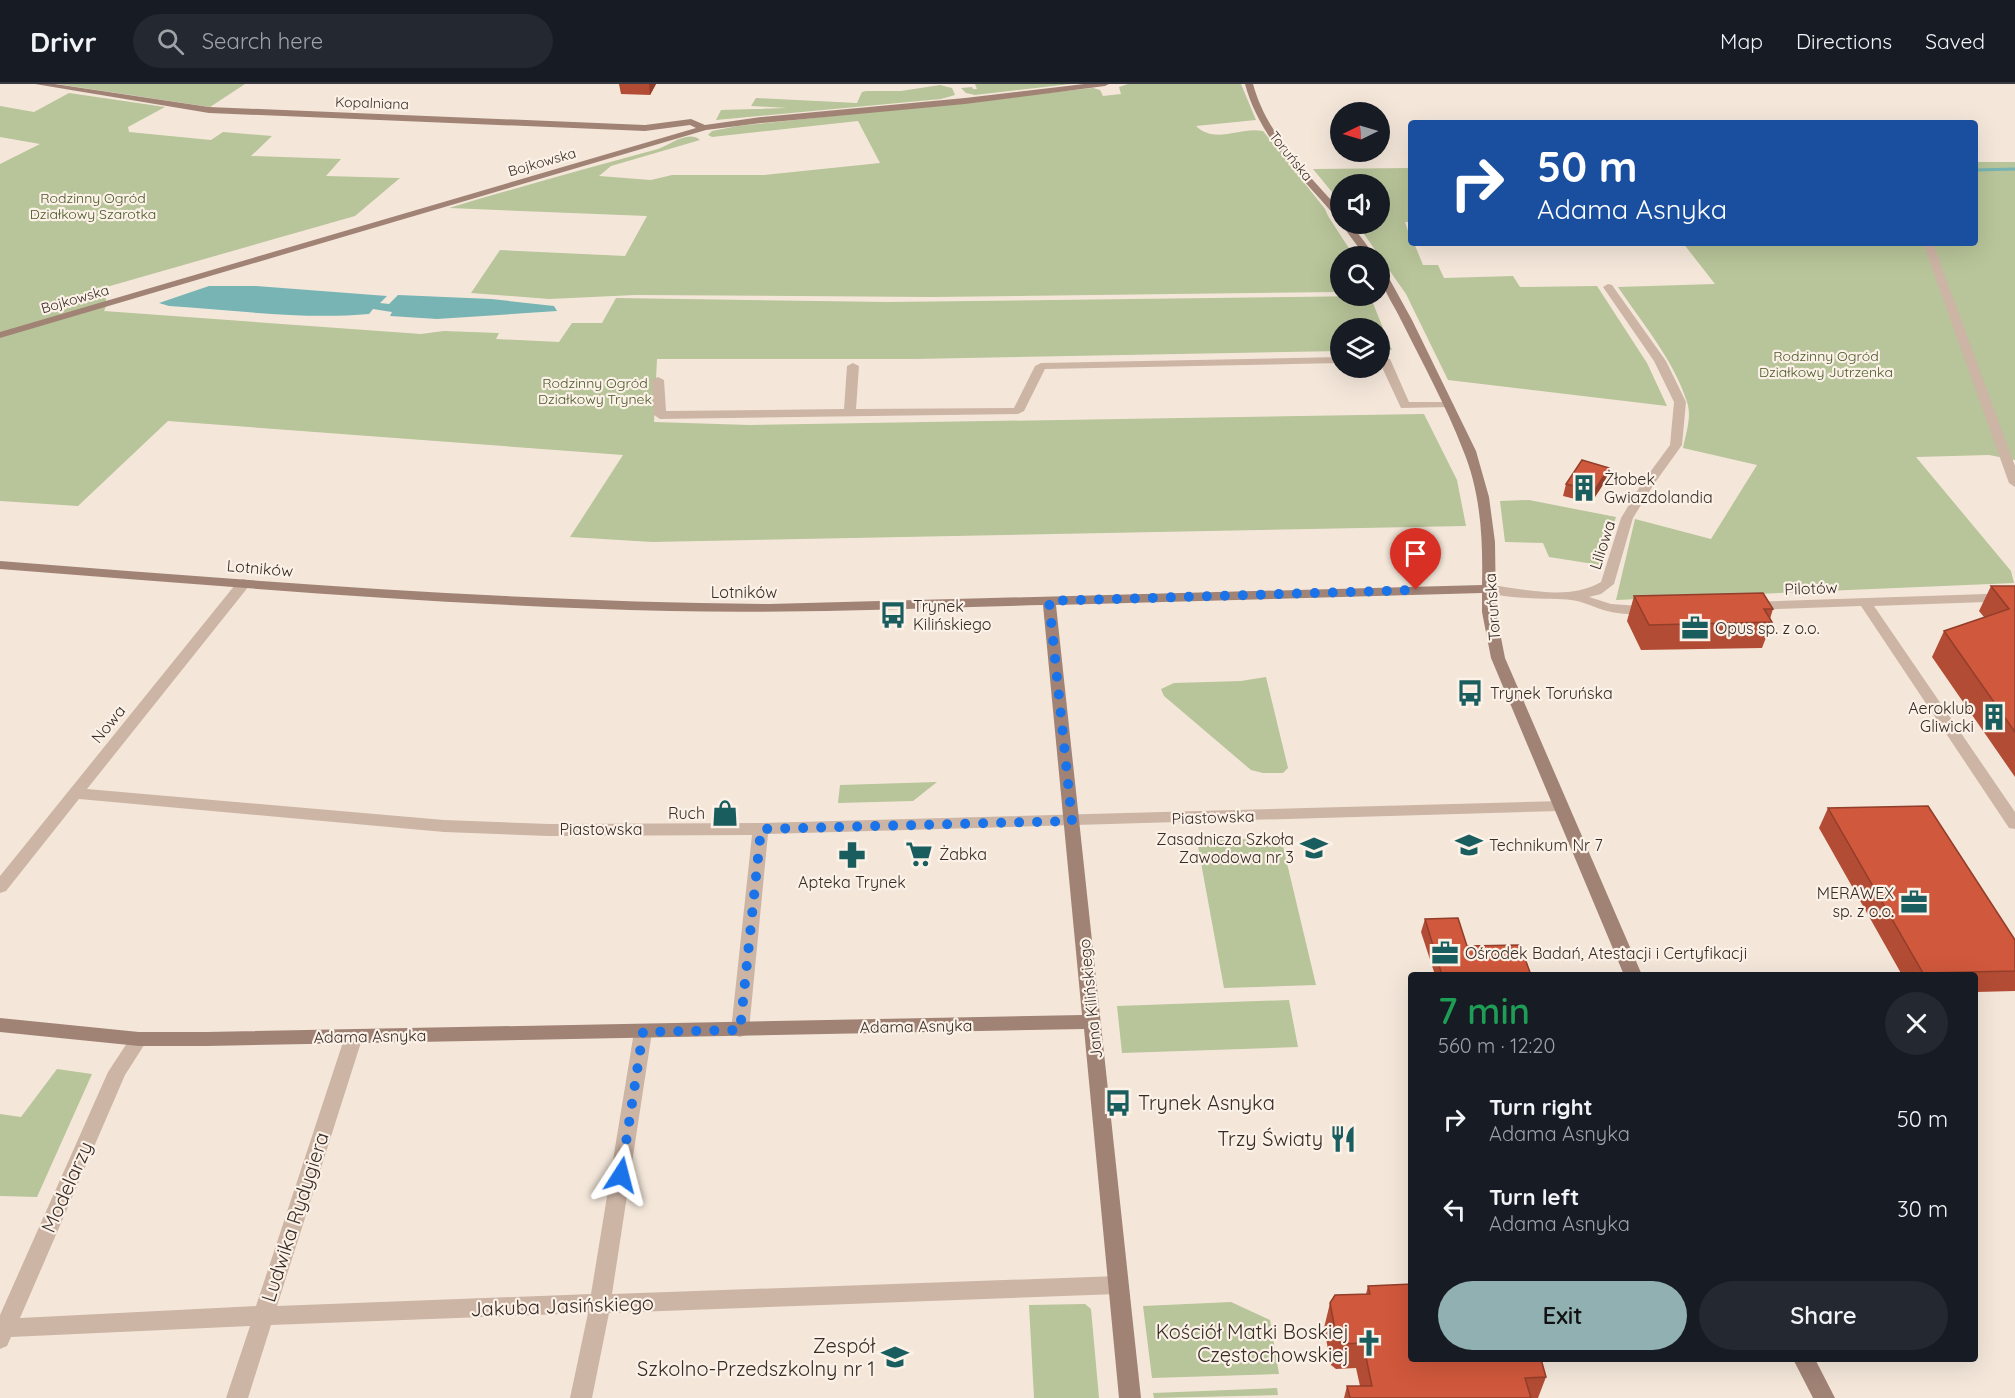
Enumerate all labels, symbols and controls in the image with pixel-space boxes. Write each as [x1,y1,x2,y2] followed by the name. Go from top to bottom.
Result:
[133,14,553,68] search box
[30,24,97,59] text: Drivr
[154,25,187,58] icon: search
[202,27,323,55] text: Search here
[1720,28,1763,54] text: Map
[1796,28,1892,54] text: Directions
[1925,28,1985,54] text: Saved
[335,93,409,113] street label: Kopalniana
[1330,102,1390,162] north arrow
[1330,102,1390,378] map controls
[1265,127,1317,185] street label: Toruńska
[1537,140,1637,193] text: 50 m
[506,144,578,180] street label: Bojkowska
[1438,144,1516,222] icon: right
[1330,174,1390,234] button: sound
[30,189,156,223] park label: Rodzinny Ogród Działkowy Szarotka
[1537,192,1727,226] text: Adama Asnyka
[1330,246,1390,306] button: search
[39,281,111,317] street label: Bojkowska
[1330,318,1390,378] button: layers
[1759,347,1893,381] park label: Rodzinny Ogród Działkowy Jutrzenka
[538,374,652,408] park label: Rodzinny Ogród Działkowy Trynek
[1604,469,1713,507] place label: Żłobek Gwiazdolandia
[1569,473,1599,503] building icon: Żłobek Gwiazdolandia
[1585,518,1619,572] street label: Liliowa
[1390,528,1441,590] pin
[1399,537,1432,570] icon: arrive
[226,555,294,581] street label: Lotników
[1480,573,1504,641] street label: Toruńska
[1784,577,1838,599] street label: Pilotów
[711,582,777,602] street label: Lotników
[913,596,991,634] place label: Trynek Kilińskiego
[878,600,908,630] bus stop icon: Trynek Kilińskiego
[1680,613,1710,643] office icon: Opus sp. z o.o.
[1715,618,1820,638] place label: Opus sp. z o.o.
[1455,678,1485,708] bus stop icon: Trynek Toruńska
[1490,683,1613,703] place label: Trynek Toruńska
[1908,698,1974,736] place label: Aeroklub Gliwicki
[87,701,129,747] street label: Nowa
[1979,702,2009,732] building icon: Aeroklub Gliwicki
[710,798,740,828] shop icon: Ruch
[668,803,705,823] place label: Ruch
[1171,806,1255,828] street label: Piastowska
[560,819,642,839] street label: Piastowska
[1156,829,1294,867] place label: Zasadnicza Szkoła Zawodowa nr 3
[1454,830,1484,860] school or university icon: Technikum Nr 7
[1299,833,1329,863] school or university icon: Zasadnicza Szkoła Zawodowa nr 3
[1489,835,1603,855] place label: Technikum Nr 7
[904,839,934,869] supermarket icon: Żabka
[837,840,867,870] pharmacy icon: Apteka Trynek
[939,844,987,864] place label: Żabka
[798,872,906,892] place label: Apteka Trynek
[1817,883,1894,921] place label: MERAWEX sp. z o.o.
[1899,887,1929,917] office icon: MERAWEX sp. z o.o.
[1074,938,1106,1060] street label: Jana Kilińskiego
[1430,938,1460,968] office icon: Ośrodek Badań, Atestacji i Certyfikacji
[1465,943,1747,963] place label: Ośrodek Badań, Atestacji i Certyfikacji
[1438,988,1530,1033] text: 7 min
[1885,992,1948,1055] button: close
[859,1015,973,1037] street label: Adama Asnyka
[313,1025,427,1047] street label: Adama Asnyka
[1438,1033,1555,1058] text: 560 m · 12:20
[1103,1088,1133,1118] bus stop icon: Trynek Asnyka
[1138,1090,1275,1115] place label: Trynek Asnyka
[1489,1093,1593,1121] text: Turn right
[1438,1103,1471,1136] icon: right
[1897,1105,1948,1133] text: 50 m
[1489,1121,1630,1146] text: Adama Asnyka
[1328,1124,1358,1154] restaurant icon: Trzy Światy
[1217,1126,1323,1151] place label: Trzy Światy
[255,1129,334,1305] street label: Ludwika Rydygiera
[35,1137,98,1236] street label: Modelarzy
[589,1143,653,1207] position arrow
[1489,1183,1579,1211] text: Turn left
[1438,1193,1471,1226] icon: left
[1897,1195,1948,1223] text: 30 m
[1489,1211,1630,1236] text: Adama Asnyka
[1438,1281,1687,1350] button: Exit
[1699,1281,1948,1350] button: Share
[470,1290,654,1321] street label: Jakuba Jasińskiego
[1156,1319,1349,1367] place label: Kościół Matki Boskiej Częstochowskiej
[1354,1328,1384,1358] church icon: Kościół Matki Boskiej Częstochowskiej
[637,1333,875,1381] place label: Zespół Szkolno-Przedszkolny nr 1
[880,1342,910,1372] school or university icon: Zespół Szkolno-Przedszkolny nr 1

